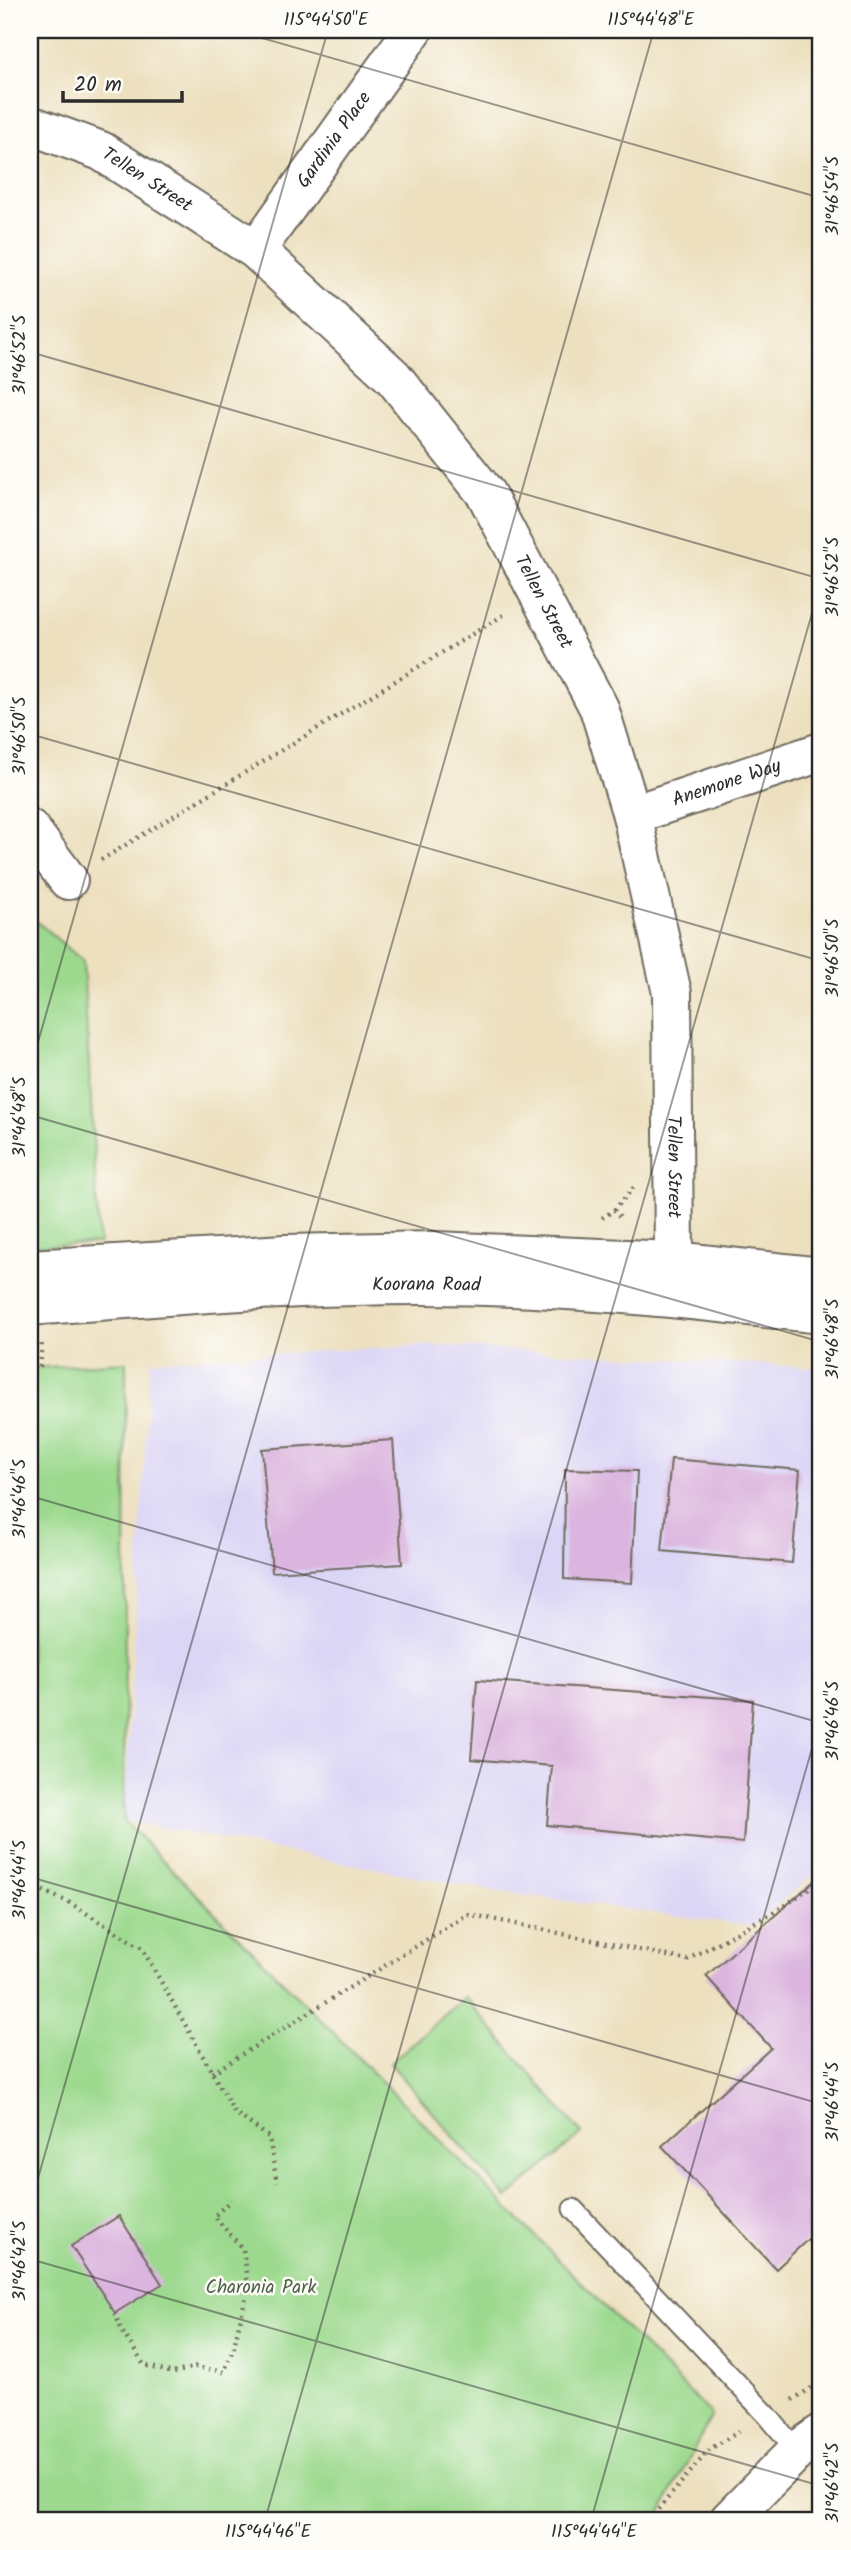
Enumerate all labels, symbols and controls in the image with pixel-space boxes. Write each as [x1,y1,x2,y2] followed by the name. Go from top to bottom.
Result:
[284,6,369,35] text: 115°44'50"E
[608,6,695,35] text: 115°44'48"E
[63,60,182,104] scale bar
[74,69,122,102] text: 20 m
[289,85,380,195] street label: Gardinia Place
[96,140,199,221] street label: Tellen Street
[819,156,848,236] text: 31°46'54"S
[6,314,35,395] text: 31°46'52"S
[819,536,848,617] text: 31°46'52"S
[506,550,581,655] street label: Tellen Street
[6,696,35,775] text: 31°46'50"S
[669,751,786,815] street label: Anemone Way
[819,918,848,997] text: 31°46'50"S
[6,1076,35,1157] text: 31°46'48"S
[658,1115,689,1219] street label: Tellen Street
[372,1270,482,1301] street label: Koorana Road
[819,1298,848,1379] text: 31°46'48"S
[6,1459,35,1539] text: 31°46'46"S
[819,1681,848,1761] text: 31°46'46"S
[6,1840,35,1920] text: 31°46'44"S
[819,2062,848,2142] text: 31°46'44"S
[6,2220,35,2301] text: 31°46'42"S
[206,2273,317,2303] park label: Charonia Park
[819,2442,848,2523] text: 31°46'42"S
[225,2518,311,2547] text: 115°44'46"E
[551,2518,637,2547] text: 115°44'44"E

